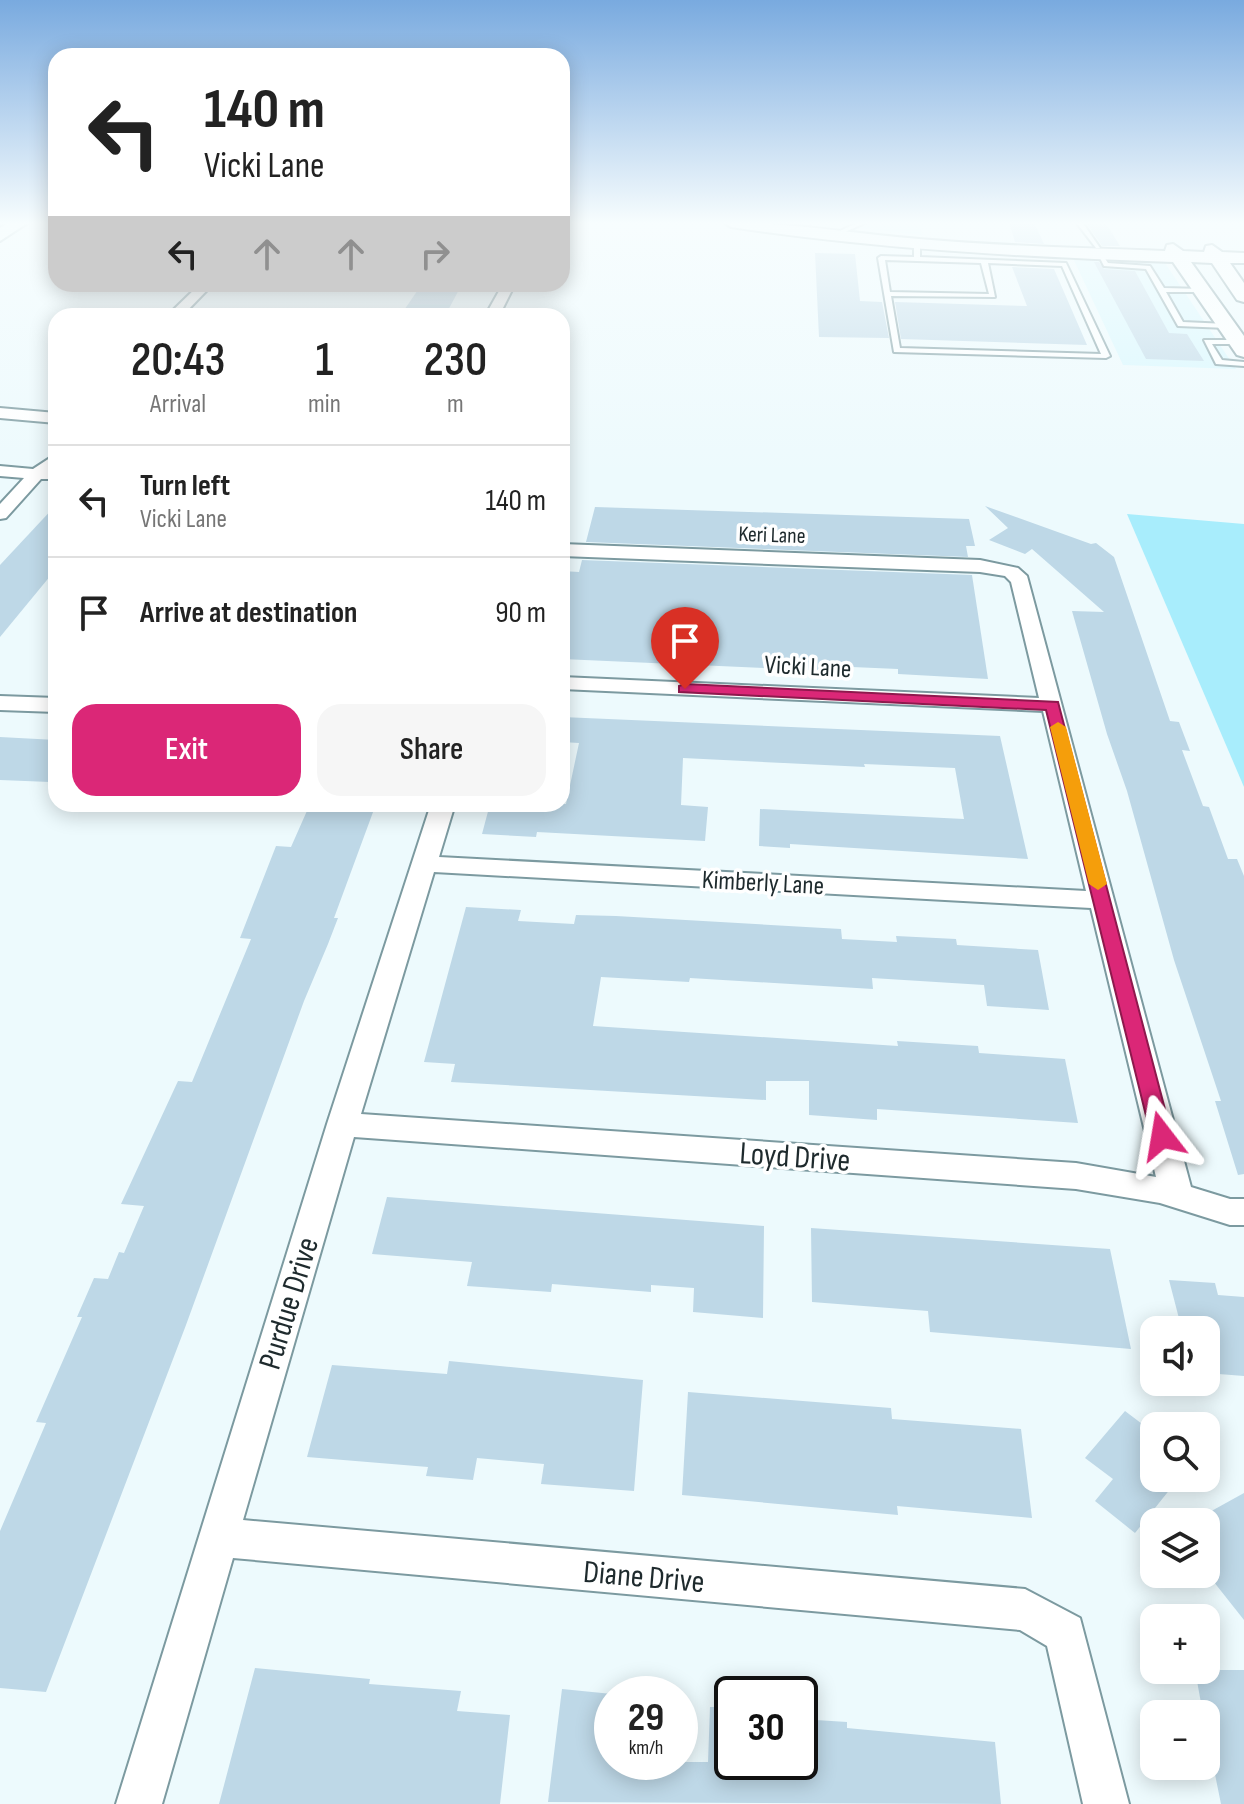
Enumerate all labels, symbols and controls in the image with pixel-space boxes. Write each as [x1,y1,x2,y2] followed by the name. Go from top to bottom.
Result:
[204,77,325,144] text: 140 m
[72,80,176,184] icon: left
[204,145,325,188] text: Vicki Lane
[161,232,205,276] icon: left
[245,232,289,276] icon: ahead
[329,232,373,276] icon: ahead
[413,232,457,276] icon: right
[131,332,225,389] text: 20:43
[315,332,333,389] text: 1
[424,332,487,389] text: 230
[150,389,206,420] text: Arrival
[308,389,341,420] text: min
[447,389,464,420] text: m
[140,468,230,504] text: Turn left
[72,479,116,523] icon: left
[486,483,546,519] text: 140 m
[140,504,227,535] text: Vicki Lane
[738,521,806,550] street label: Keri Lane
[72,591,116,635] icon: arrive
[140,595,357,631] text: Arrive at destination
[495,595,546,631] text: 90 m
[651,607,719,689] pin
[663,619,707,663] icon: arrive
[764,650,852,685] street label: Vicki Lane
[72,704,301,796] button: Exit
[317,704,546,796] button: Share
[701,865,825,902] street label: Kimberly Lane
[1120,1094,1204,1178] position arrow
[738,1134,852,1181] street label: Loyd Drive
[251,1233,328,1374] street label: Purdue Drive
[1140,1316,1220,1780] map controls
[1140,1316,1220,1396] button: sound
[1140,1412,1220,1492] button: search
[1140,1508,1220,1588] button: layers
[582,1553,706,1602] street label: Diane Drive
[1140,1604,1220,1684] button: +
[714,1676,818,1780] speed limit sign: 30
[628,1694,664,1742] text: 29
[1140,1700,1220,1780] button: −
[629,1736,663,1760] text: km/h

